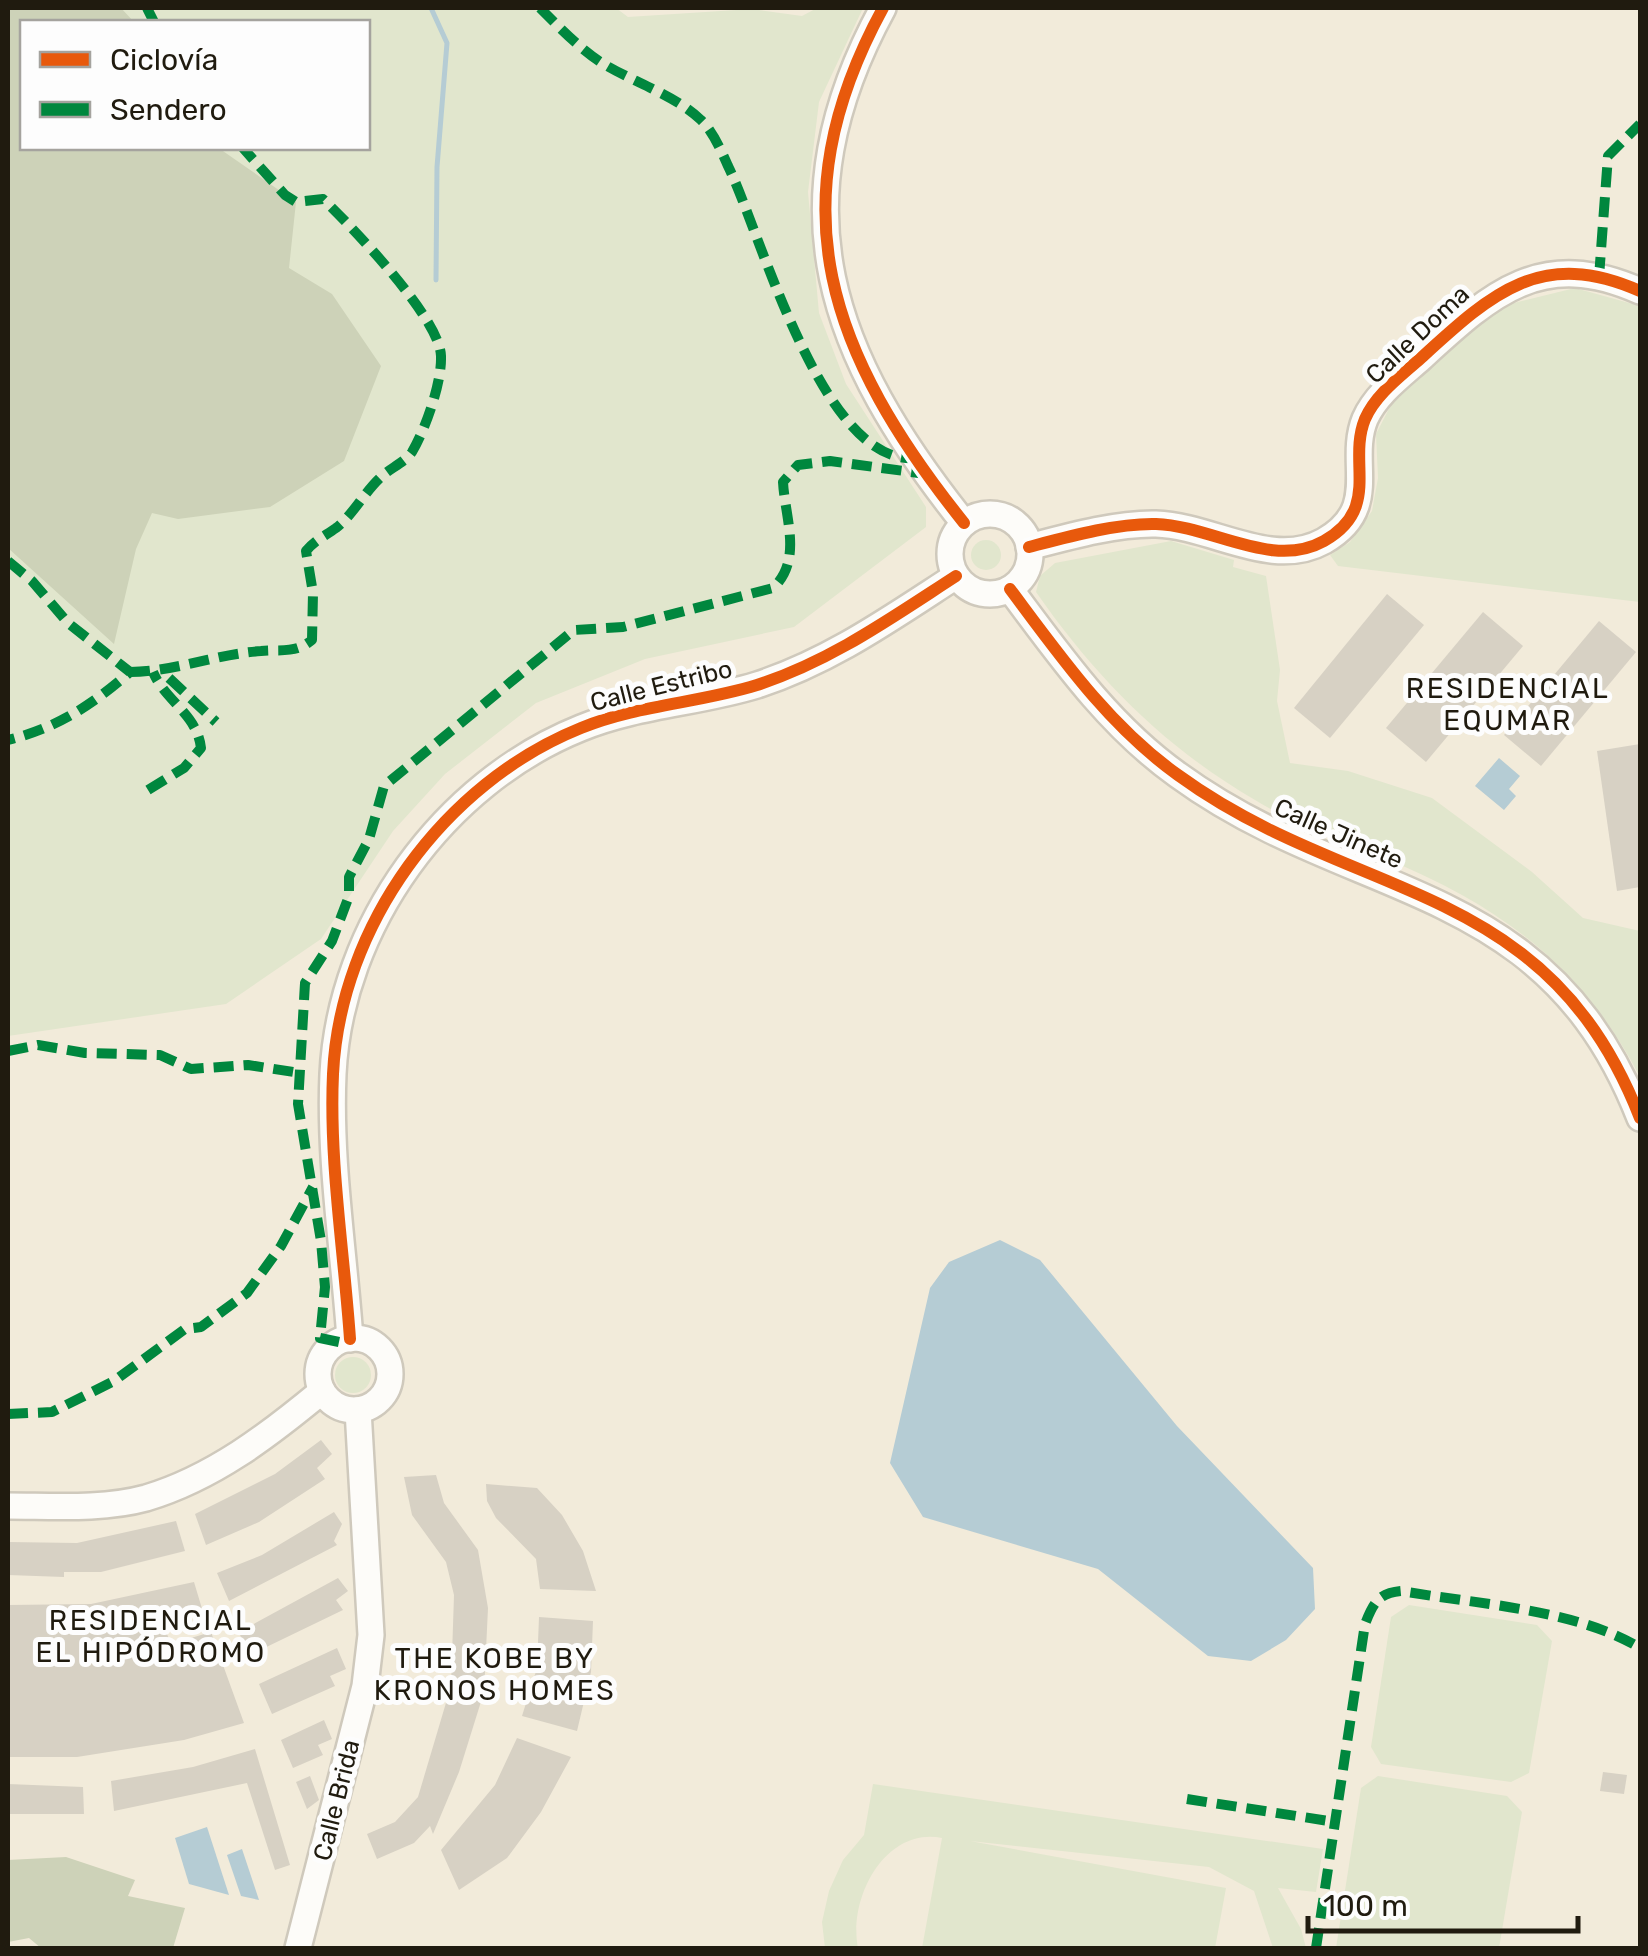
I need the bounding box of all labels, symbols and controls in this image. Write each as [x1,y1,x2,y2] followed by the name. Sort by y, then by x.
[20,20,370,150] legend
[110,42,218,78] text: Ciclovía
[110,92,227,128] text: Sendero
[1360,279,1475,389] street label: Calle Doma
[587,654,735,717] street label: Calle Estribo
[1406,672,1610,737] district label: RESIDENCIAL EQUMAR
[1270,792,1407,875] street label: Calle Jinete
[35,1604,267,1669] district label: RESIDENCIAL EL HIPÓDROMO
[374,1642,616,1707] district label: THE KOBE BY KRONOS HOMES
[307,1737,366,1864] street label: Calle Brida
[1308,1871,1578,1933] scale bar
[1323,1888,1408,1924] text: 100 m

